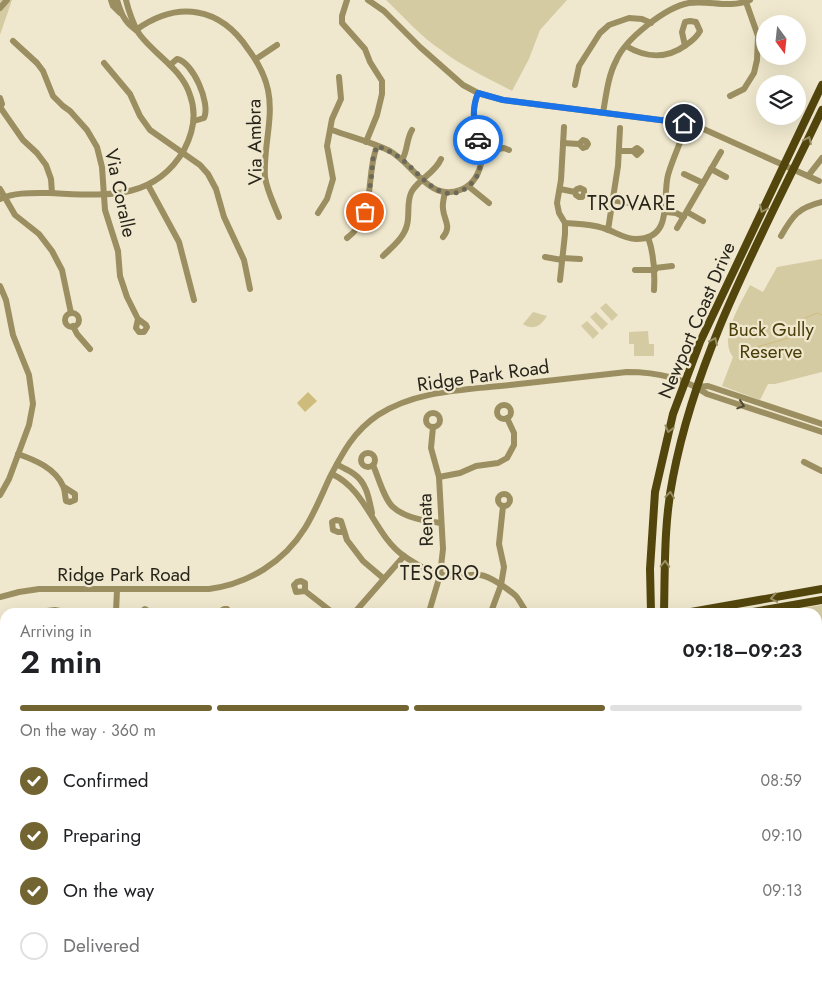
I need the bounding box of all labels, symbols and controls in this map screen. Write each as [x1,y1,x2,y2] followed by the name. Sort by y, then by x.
[756,15,806,65] north arrow
[756,15,806,125] map controls
[756,75,806,125] button: layers
[240,99,269,185] street label: Via Ambra
[663,102,705,144] pin
[670,109,698,137] icon: home
[453,115,503,165] courier
[464,126,492,154] icon: car
[802,136,812,145] one-way arrow
[98,146,143,240] street label: Via Coralle
[587,189,677,218] district label: TROVARE
[344,191,386,233] pin
[351,198,379,226] icon: bag
[759,204,769,213] one-way arrow
[651,237,742,403] street label: Newport Coast Drive
[728,316,814,365] park label: Buck Gully Reserve
[707,337,718,346] one-way arrow
[415,353,551,398] street label: Ridge Park Road
[737,400,745,410] one-way arrow
[665,424,675,432] one-way arrow
[665,490,675,499] one-way arrow
[411,493,440,547] street label: Renata
[400,559,480,588] district label: TESORO
[660,560,670,568] one-way arrow
[57,561,191,588] street label: Ridge Park Road
[770,592,778,602] one-way arrow
[20,620,92,643] text: Arriving in
[683,637,802,664] text: 09:18–09:23
[20,639,102,685] text: 2 min
[20,719,156,742] text: On the way · 360 m
[20,767,48,795] icon: check
[63,767,149,794] text: Confirmed
[761,769,802,792] text: 08:59
[20,822,48,850] icon: check
[63,822,141,849] text: Preparing
[762,824,802,847] text: 09:10
[20,877,48,905] icon: check
[63,877,154,904] text: On the way
[762,879,802,902] text: 09:13
[63,932,140,959] text: Delivered

